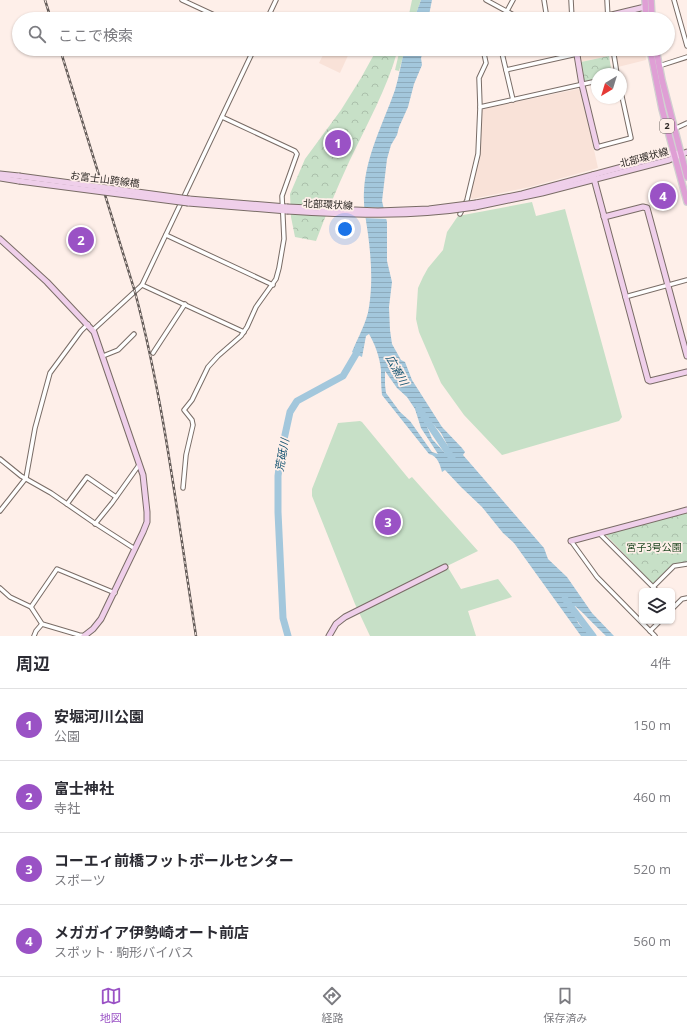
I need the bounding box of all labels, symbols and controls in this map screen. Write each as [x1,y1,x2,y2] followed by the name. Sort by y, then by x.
[12,12,675,56] search box
[26,23,48,45] icon: search
[58,25,133,45] text: ここで検索
[591,68,627,104] north arrow
[660,119,674,133] road number: 2
[325,128,351,158] pin: 1
[618,144,670,170] street label: 北部環状線
[69,168,141,190] street label: お富士山跨線橋
[650,181,676,211] pin: 4
[303,196,353,212] street label: 北部環状線
[335,219,355,239] your location
[68,225,94,255] pin: 2
[383,352,412,389] water label: 広瀬川
[271,436,292,472] water label: 荒砥川
[375,507,401,537] pin: 3
[626,540,682,554] park label: 宮子3号公園
[639,588,675,624] map controls
[639,588,675,624] button: layers
[16,652,50,675] text: 周辺
[651,654,671,672] text: 4件
[54,706,144,726] text: 安堀河川公園
[25,716,33,734] text: 1
[633,716,671,734] text: 150 m
[54,727,80,745] text: 公園
[54,778,114,798] text: 富士神社
[25,788,33,806] text: 2
[633,788,671,806] text: 460 m
[54,799,80,817] text: 寺社
[54,850,294,870] text: コーエィ前橋フットボールセンター
[25,860,33,878] text: 3
[633,860,671,878] text: 520 m
[54,871,106,889] text: スポーツ
[54,922,249,942] text: メガガイア伊勢崎オート前店
[25,932,33,950] text: 4
[633,932,671,950] text: 560 m
[54,943,194,961] text: スポット · 駒形バイパス
[100,985,122,1025] tab: 地図
[321,985,343,1025] tab: 経路
[543,985,587,1025] tab: 保存済み

